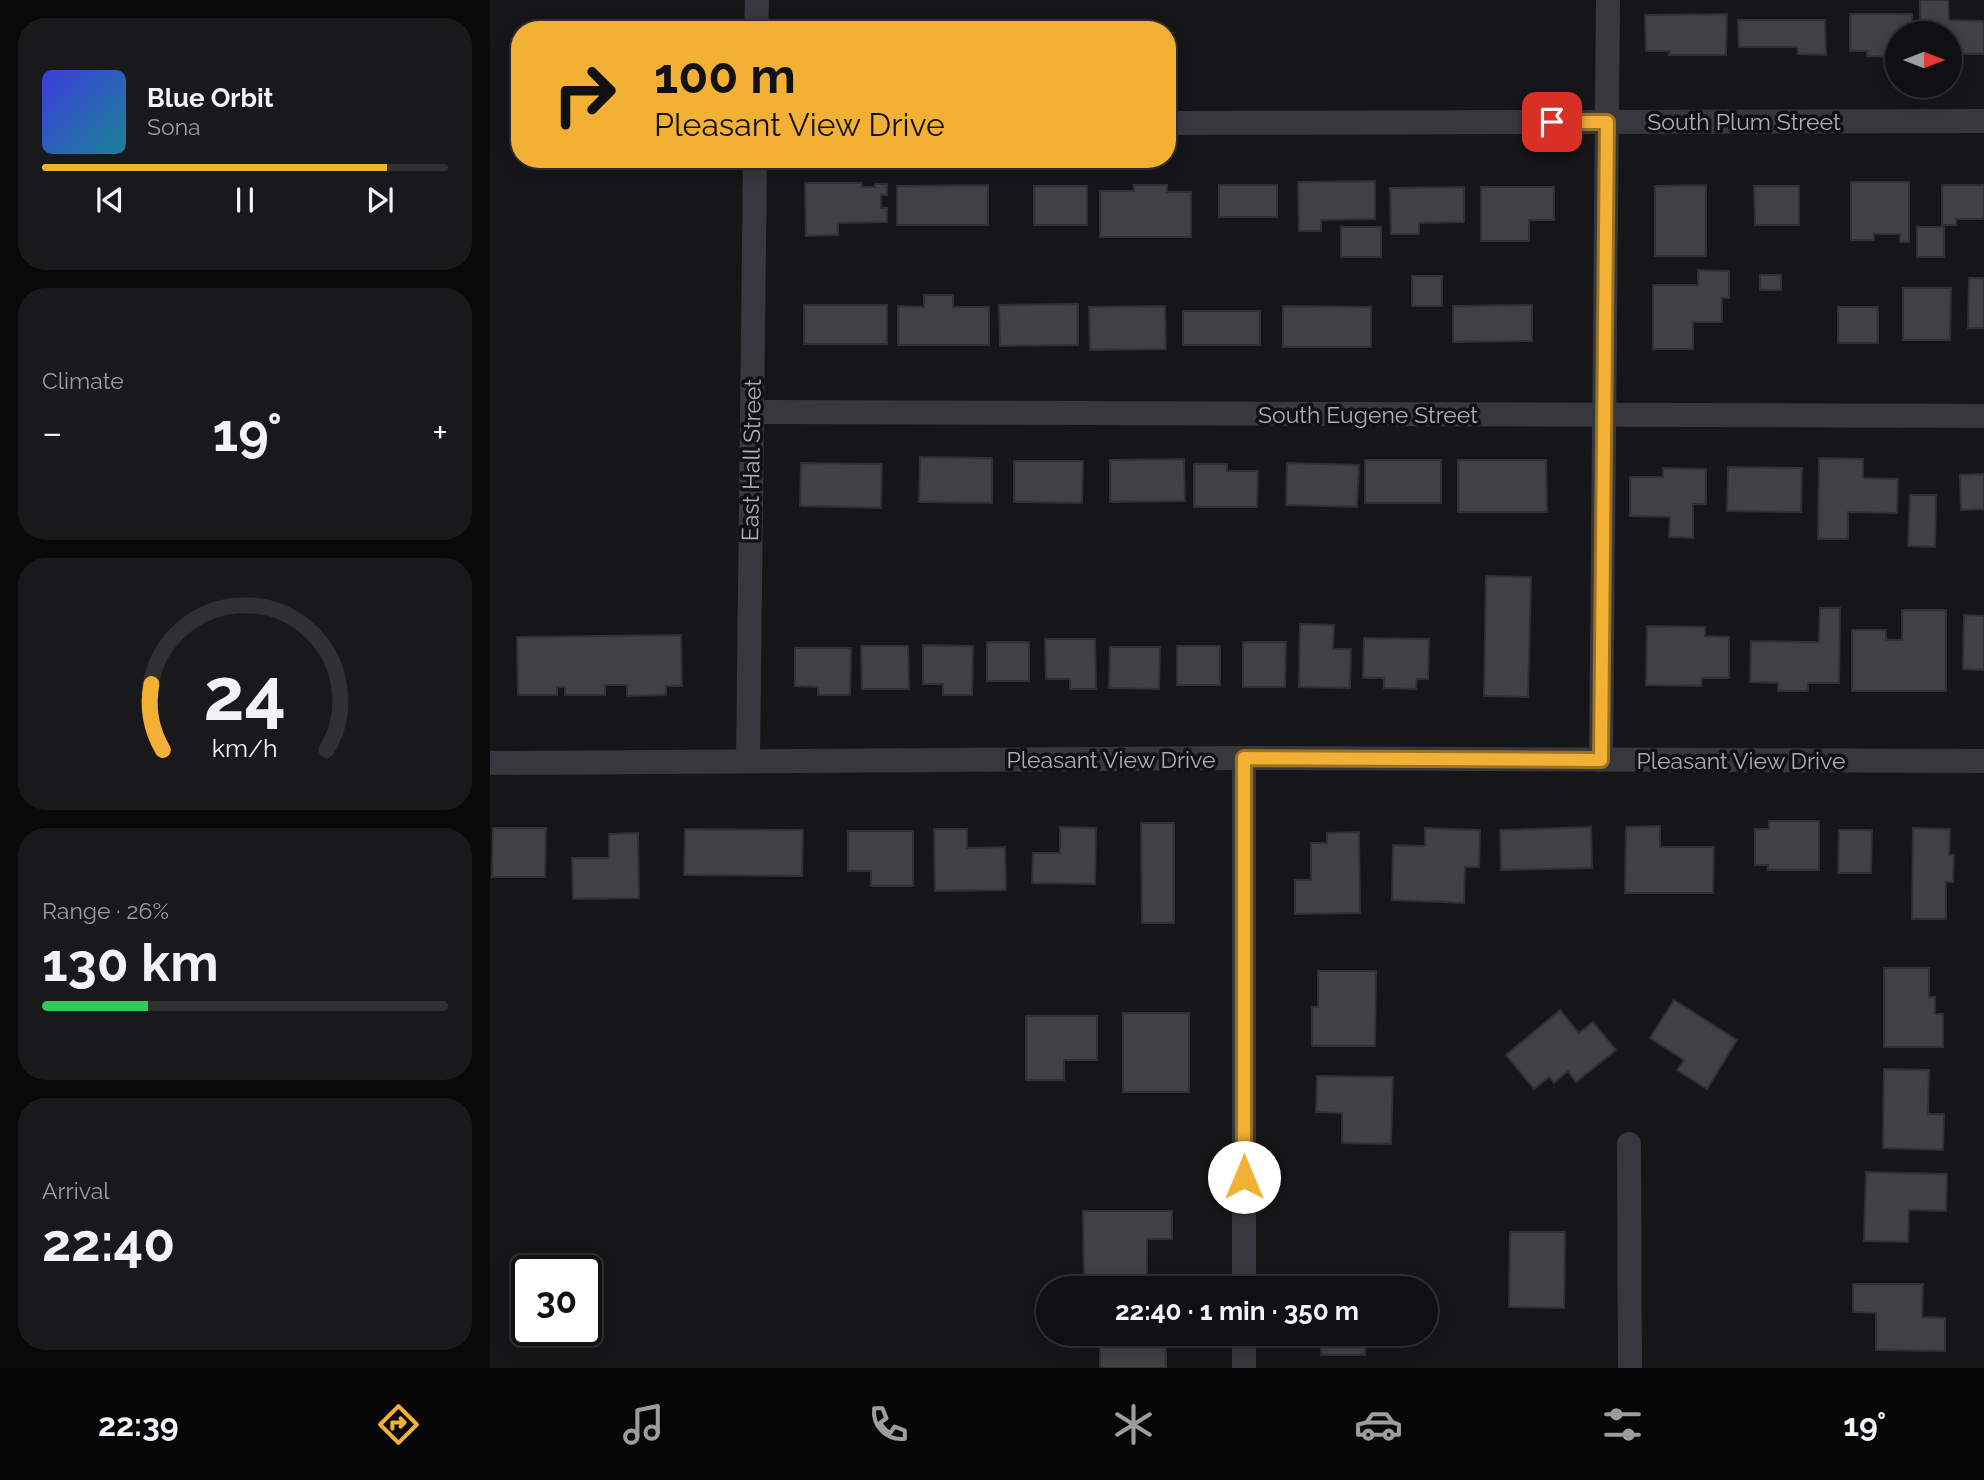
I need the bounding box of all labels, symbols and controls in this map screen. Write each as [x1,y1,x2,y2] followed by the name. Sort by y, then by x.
[1885,21,1962,98] north arrow
[1885,21,1962,98] map controls
[654,47,796,104] text: 100 m
[539,49,630,140] icon: right
[147,83,274,113] text: Blue Orbit
[1522,92,1582,152] pin
[1533,103,1571,141] icon: arrive
[654,106,945,143] text: Pleasant View Drive
[1647,108,1841,135] street label: South Plum Street
[147,113,201,140] text: Sona
[91,181,129,219] icon: previous
[226,181,264,219] icon: pause
[361,181,399,219] icon: next
[42,367,124,394] text: Climate
[736,378,766,541] street label: East Hall Street
[1258,401,1478,428] street label: South Eugene Street
[213,402,282,463] text: 19°
[42,410,62,455] text: −
[432,410,448,455] text: +
[204,652,286,737] text: 24
[212,733,278,763] text: km/h
[1007,746,1215,773] street label: Pleasant View Drive
[1637,747,1845,774] street label: Pleasant View Drive
[42,897,169,924] text: Range · 26%
[42,932,219,993] text: 130 km
[1207,1140,1281,1214] position arrow
[42,1177,109,1204] text: Arrival
[42,1212,175,1273] text: 22:40
[511,1255,602,1346] speed limit sign: 30
[1115,1296,1359,1326] text: 22:40 · 1 min · 350 m
[374,1400,423,1449] icon: directions
[619,1400,668,1449] icon: music
[864,1400,913,1449] icon: phone
[1109,1400,1158,1449] icon: climate
[1354,1400,1403,1449] icon: car
[1598,1400,1647,1449] icon: filters
[98,1406,179,1443] text: 22:39
[1843,1406,1886,1443] text: 19°

